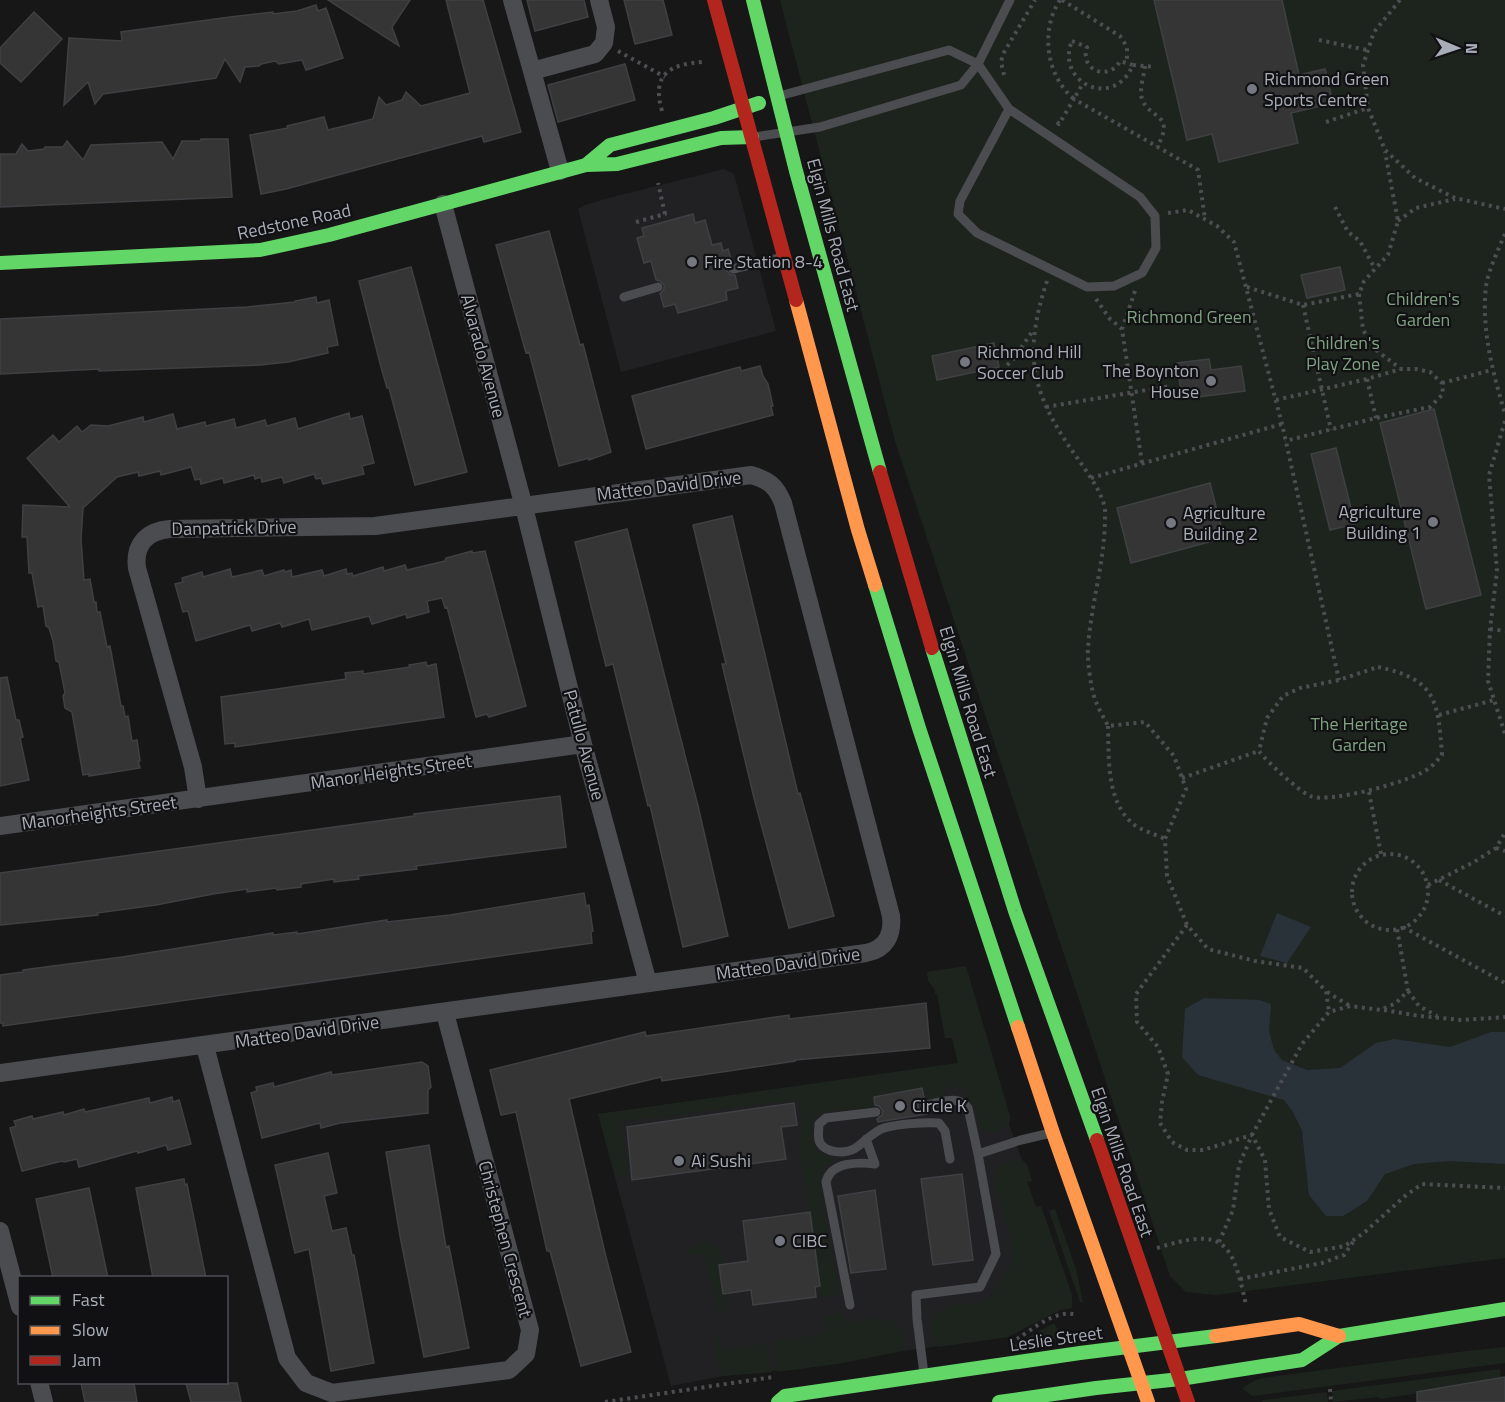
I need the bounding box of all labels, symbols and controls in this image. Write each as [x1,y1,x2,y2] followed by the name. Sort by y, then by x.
[1427,18,1487,78] north arrow
[1460,43,1484,54] text: N
[1264,65,1389,113] place label: Richmond Green Sports Centre
[1245,82,1259,96] marker: Richmond Green Sports Centre
[800,155,867,315] street label: Elgin Mills Road East
[235,196,353,247] street label: Redstone Road
[704,248,823,275] place label: Fire Station 8-4
[685,255,699,269] marker: Fire Station 8-4
[1386,285,1460,333] park label: Children's Garden
[454,291,513,421] street label: Alvarado Avenue
[1126,303,1252,330] park label: Richmond Green
[1306,329,1380,377] park label: Children's Play Zone
[977,338,1082,386] place label: Richmond Hill Soccer Club
[958,355,972,369] marker: Richmond Hill Soccer Club
[1103,357,1199,405] place label: The Boynton House
[1204,374,1218,388] marker: The Boynton House
[595,463,743,508] street label: Matteo David Drive
[1338,498,1421,546] place label: Agriculture Building 1
[1183,499,1266,547] place label: Agriculture Building 2
[171,513,297,542] street label: Danpatrick Drive
[1426,515,1440,529] marker: Agriculture Building 1
[1164,516,1178,530] marker: Agriculture Building 2
[933,623,1005,782] street label: Elgin Mills Road East
[557,687,612,803] street label: Patullo Avenue
[1310,710,1408,758] park label: The Heritage Garden
[309,747,474,796] street label: Manor Heights Street
[20,788,179,837] street label: Manorheights Street
[714,940,862,987] street label: Matteo David Drive
[233,1008,381,1055] street label: Matteo David Drive
[1084,1083,1161,1241] street label: Elgin Mills Road East
[912,1092,967,1119] place label: Circle K
[893,1099,907,1113] marker: Circle K
[691,1147,751,1174] place label: Ai Sushi
[672,1154,686,1168] marker: Ai Sushi
[472,1157,540,1321] street label: Christephen Crescent
[792,1227,827,1254] place label: CIBC
[773,1234,787,1248] marker: CIBC
[18,1276,228,1384] legend
[72,1286,105,1313] text: Fast
[72,1316,109,1343] text: Slow
[1008,1319,1105,1358] street label: Leslie Street
[72,1346,101,1373] text: Jam

